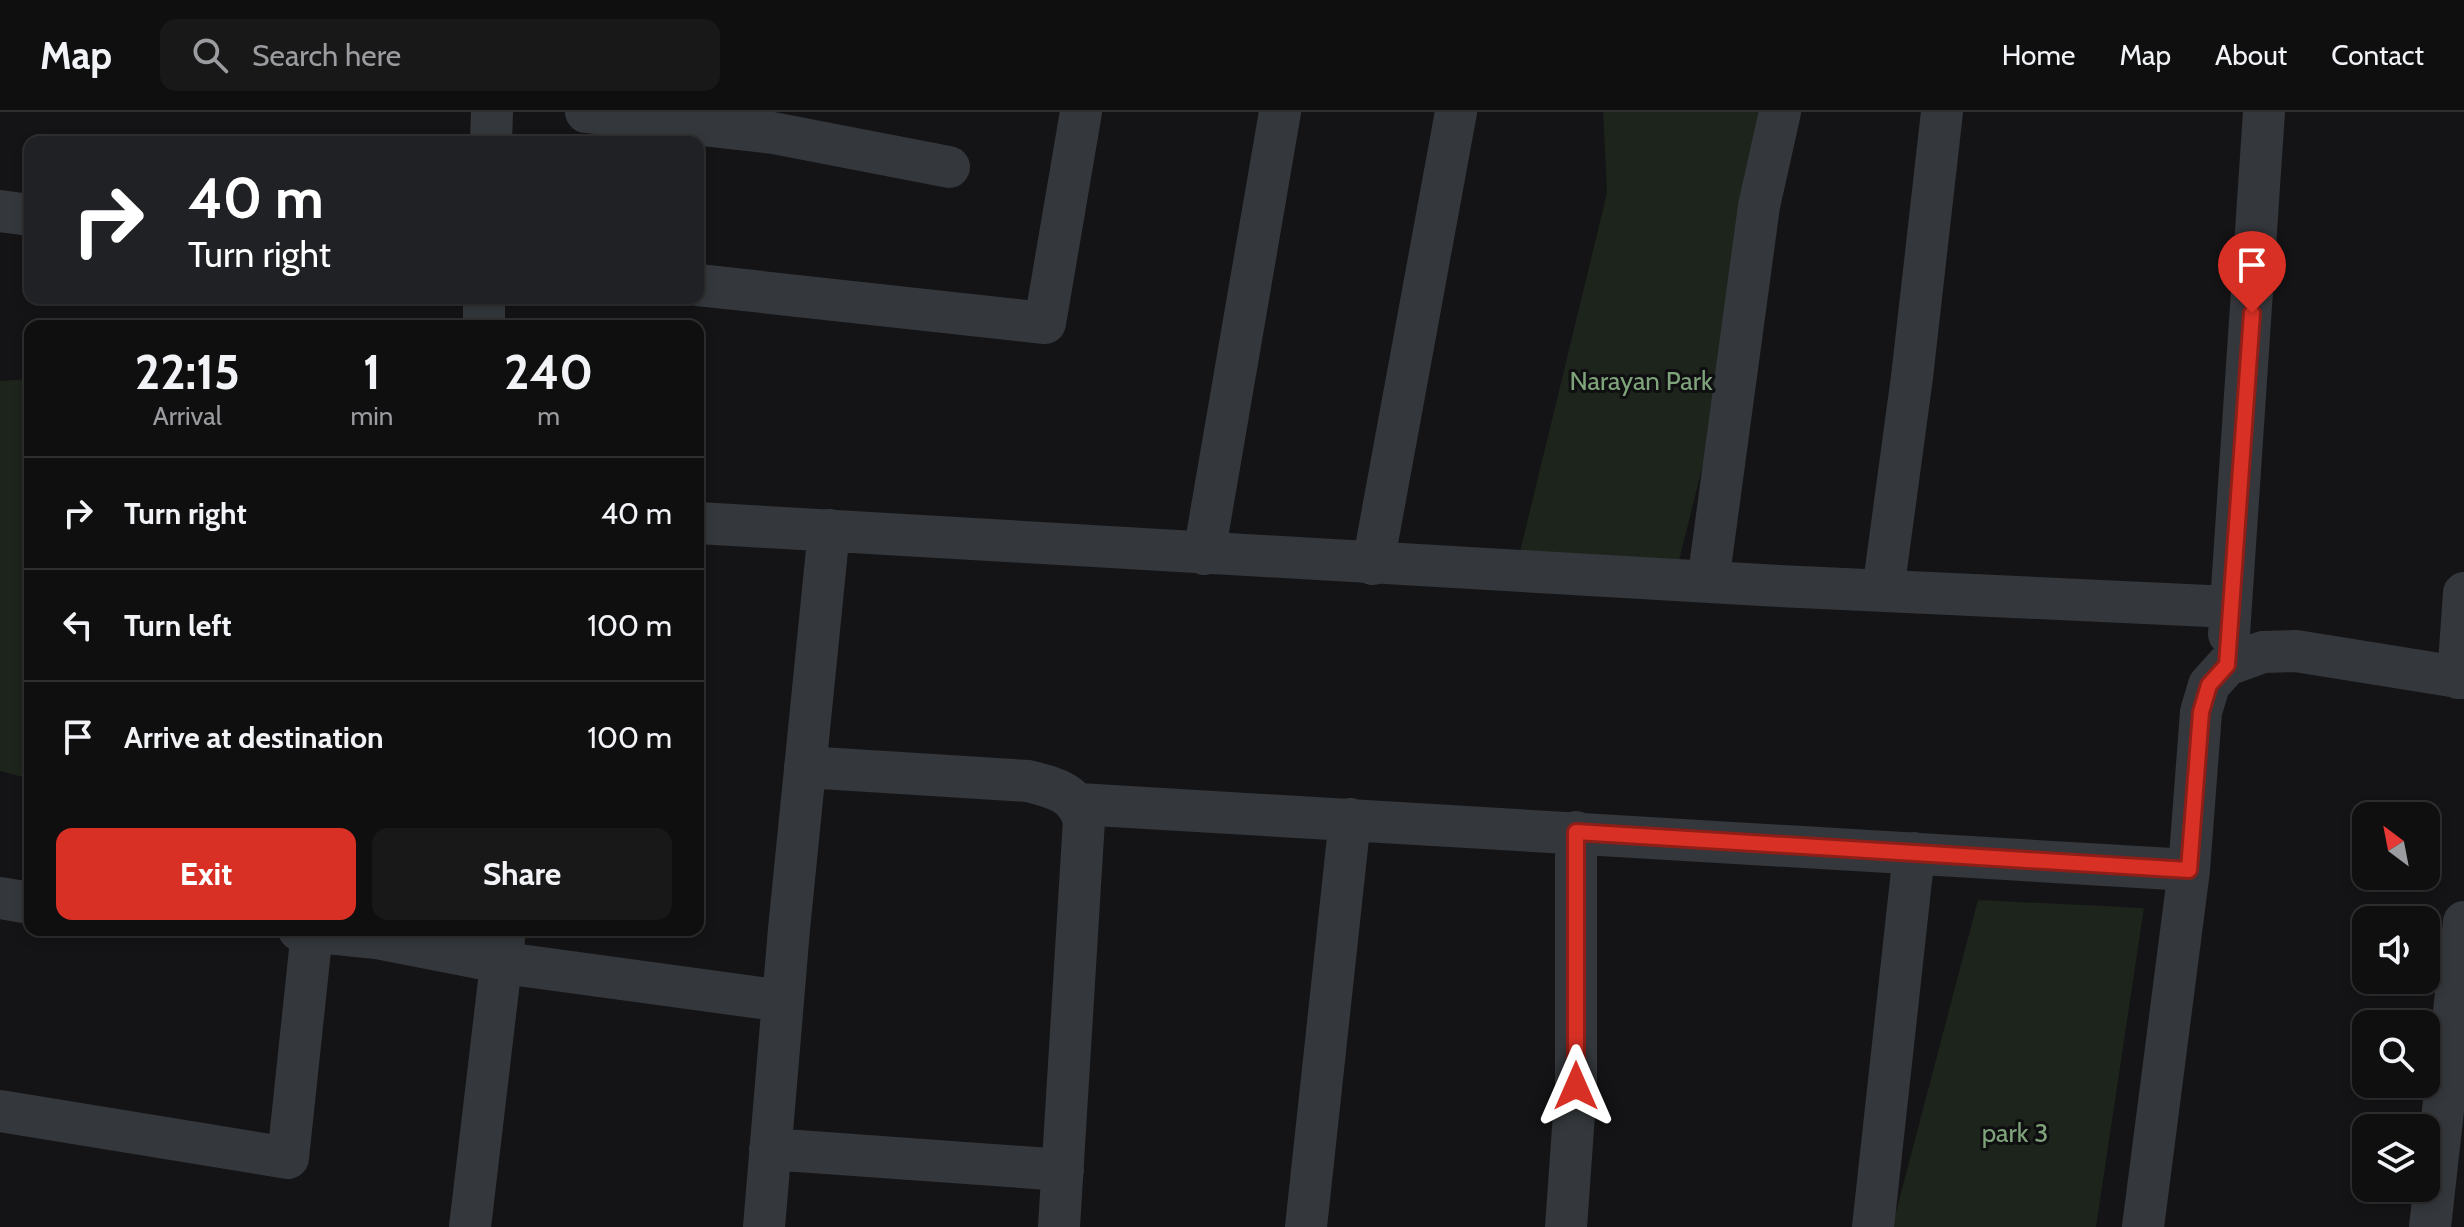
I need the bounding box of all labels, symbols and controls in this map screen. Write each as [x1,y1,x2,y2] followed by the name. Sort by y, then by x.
[160,19,720,91] search box
[40,32,112,79] text: Map
[188,33,232,77] icon: search
[252,37,401,74] text: Search here
[2002,38,2075,72] text: Home
[2119,38,2171,72] text: Map
[2215,38,2287,72] text: About
[2331,38,2424,72] text: Contact
[188,164,324,232] text: 40 m
[56,168,160,272] icon: right
[2218,231,2286,313] pin
[188,232,331,276] text: Turn right
[2230,243,2274,287] icon: arrive
[135,343,240,401] text: 22:15
[363,343,381,401] text: 1
[504,343,593,401] text: 240
[1569,365,1713,397] park label: Narayan Park
[153,400,222,432] text: Arrival
[350,400,393,432] text: min
[537,400,560,432] text: m
[56,491,100,535] icon: right
[124,495,247,532] text: Turn right
[601,495,672,532] text: 40 m
[56,603,100,647] icon: left
[124,607,232,644] text: Turn left
[587,607,672,644] text: 100 m
[56,715,100,759] icon: arrive
[124,719,384,756] text: Arrive at destination
[587,719,672,756] text: 100 m
[2352,802,2440,890] north arrow
[2352,802,2440,1202] map controls
[56,828,356,920] button: Exit
[372,828,672,920] button: Share
[2352,906,2440,994] button: sound
[2352,1010,2440,1098] button: search
[1534,1044,1618,1128] position arrow
[2352,1114,2440,1202] button: layers
[1982,1117,2048,1149] park label: park 3

